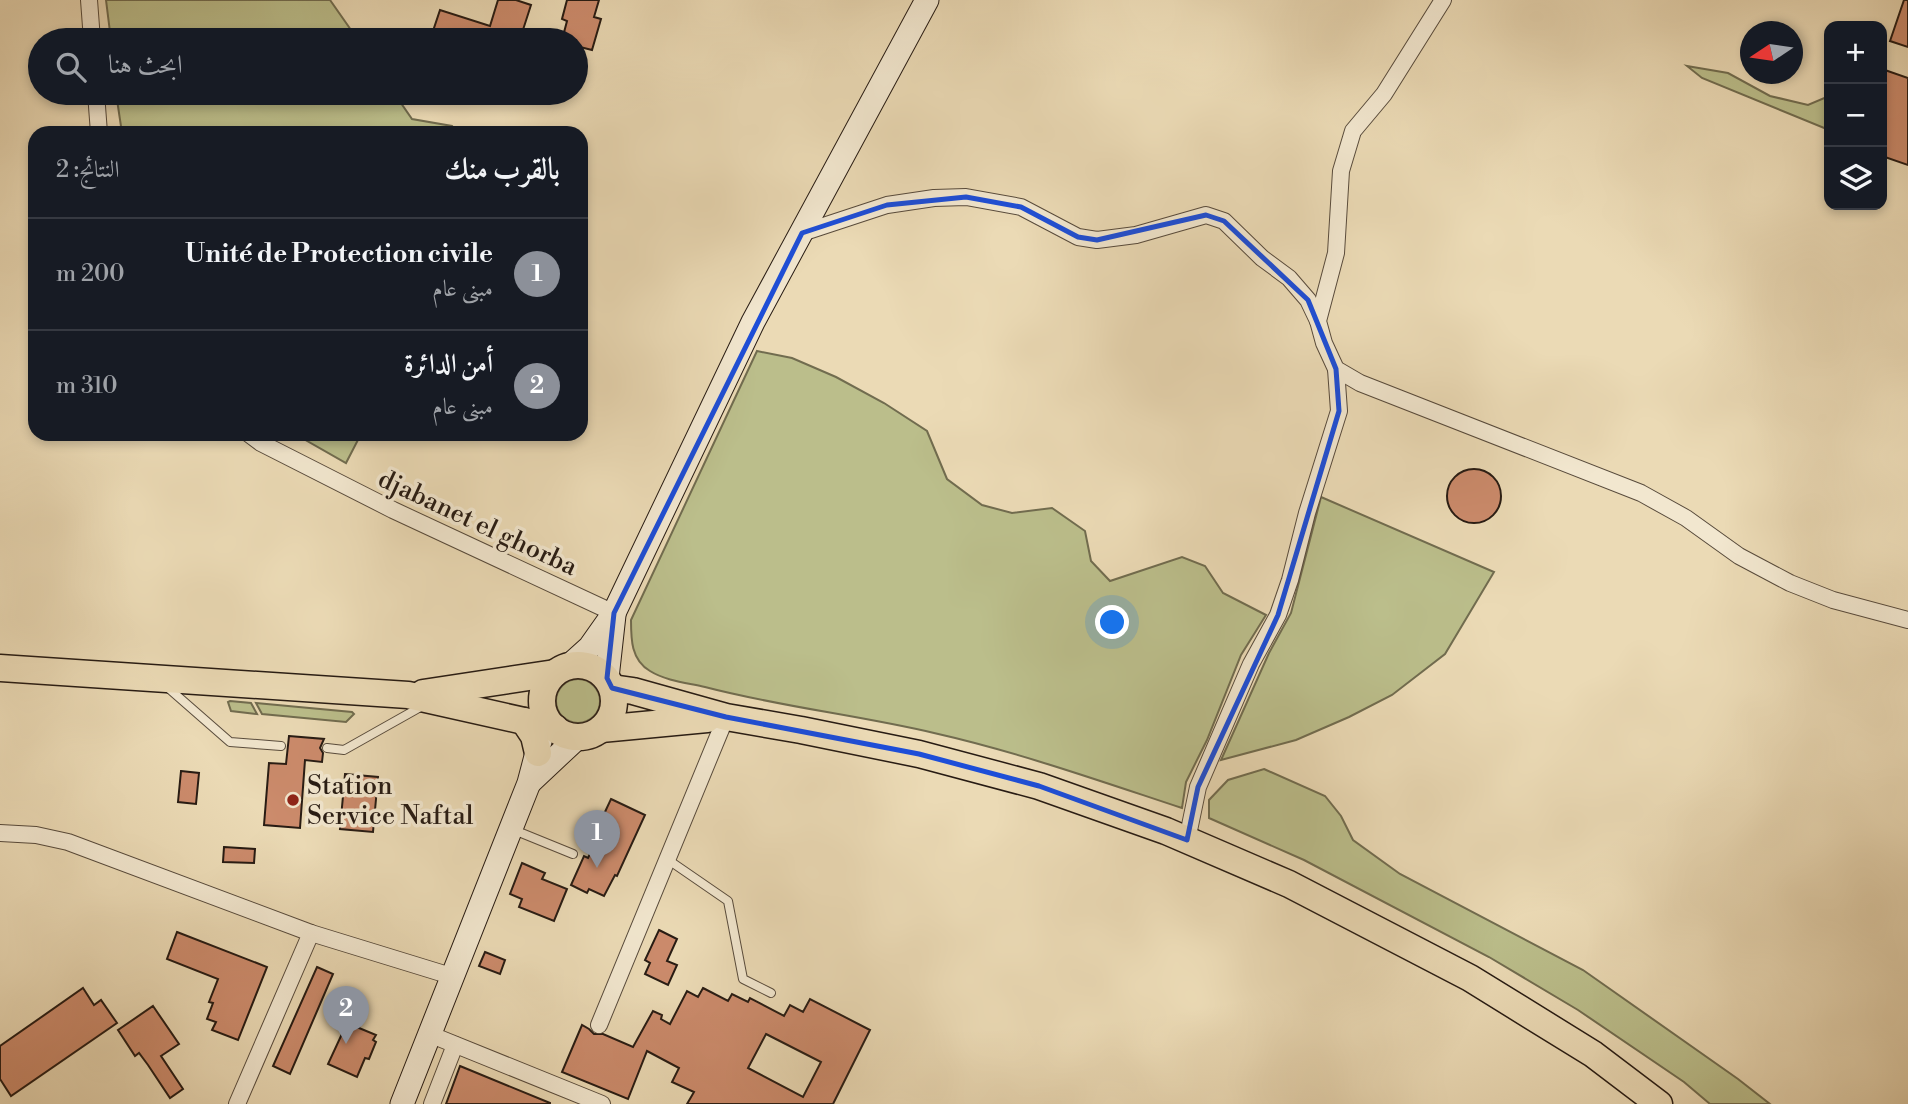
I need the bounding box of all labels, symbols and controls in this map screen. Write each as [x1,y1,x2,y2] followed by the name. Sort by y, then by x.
[1740,21,1803,84] north arrow
[1824,21,1887,210] map controls
[1824,21,1887,84] button: +
[28,28,588,105] search box
[52,48,90,86] icon: search
[108,49,183,81] text: ابحث هنا
[1824,84,1887,147] button: −
[1824,147,1887,210] button: layers
[444,151,560,189] text: بالقرب منك
[56,156,119,184] text: النتائج: 2
[185,238,493,270] text: Unité de Protection civile
[56,260,125,288] text: 200 m
[531,260,543,288] text: 1
[432,275,493,303] text: مبنى عام
[404,348,493,380] text: أمن الدائرة
[56,372,117,400] text: 310 m
[530,372,544,400] text: 2
[432,393,493,421] text: مبنى عام
[373,463,583,583] street label: djabanet el ghorba
[1095,605,1129,639] your location
[307,770,474,832] place label: Station Service Naftal
[285,792,301,808] marker: Station Service Naftal
[574,810,620,868] pin: 1
[323,986,369,1044] pin: 2

